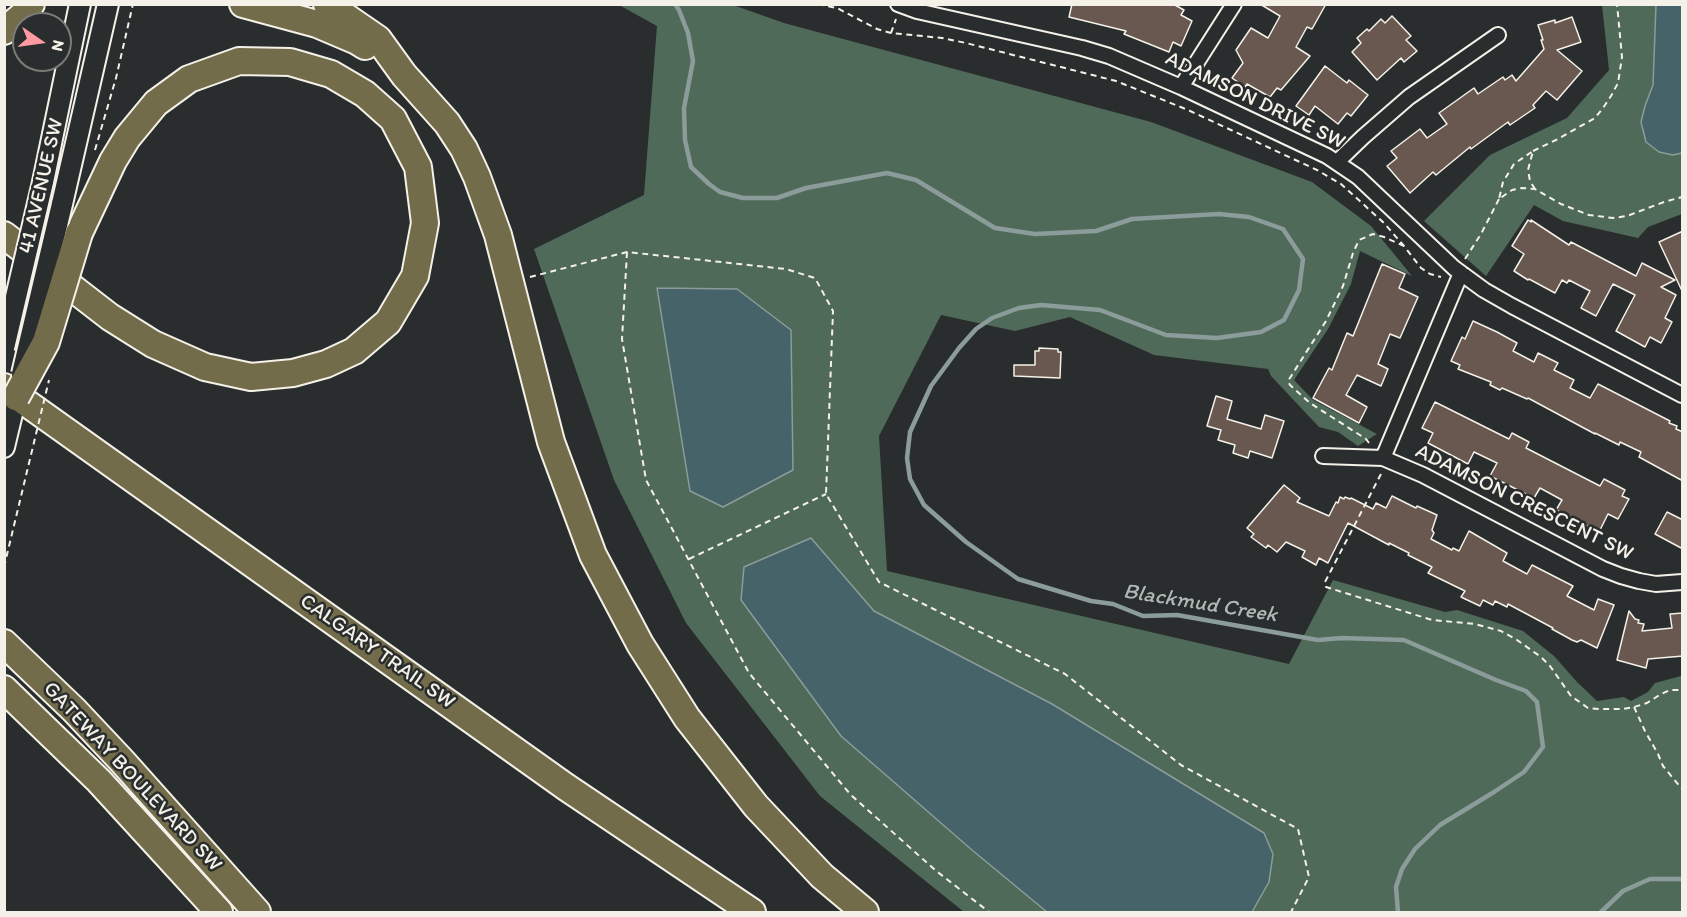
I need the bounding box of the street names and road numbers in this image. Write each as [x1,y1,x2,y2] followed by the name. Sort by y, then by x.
[1161,47,1349,155] street label: ADAMSON DRIVE SW
[14,116,70,256] street label: 41 AVENUE SW
[1411,439,1637,567] street label: ADAMSON CRESCENT SW
[295,589,459,715] street label: CALGARY TRAIL SW
[37,677,227,877] street label: GATEWAY BOULEVARD SW

